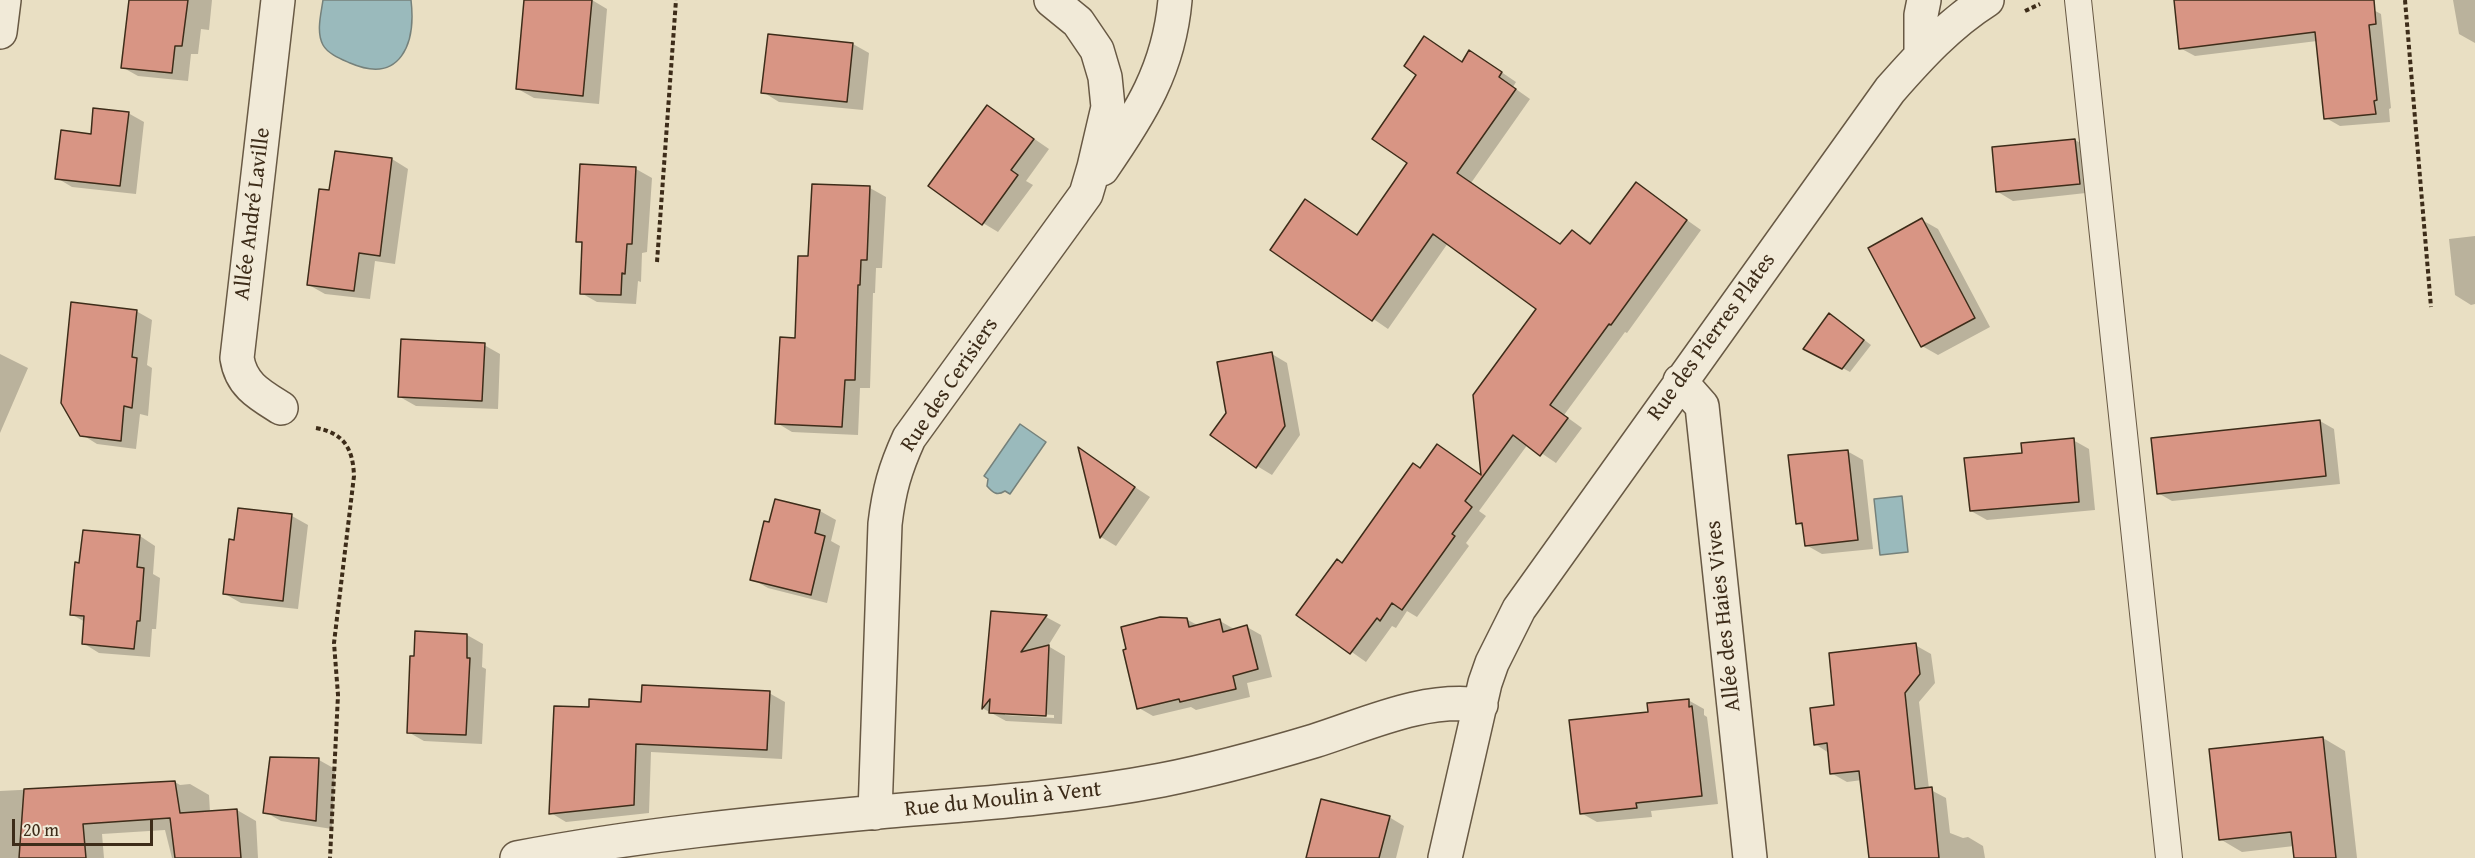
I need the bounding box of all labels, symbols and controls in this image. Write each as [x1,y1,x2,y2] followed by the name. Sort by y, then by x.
[229,126,277,302] street label: Allée André Laville
[1642,248,1782,426] street label: Rue des Pierres Plates
[895,313,1005,457] street label: Rue des Cerisiers
[1701,519,1747,713] street label: Allée des Haies Vives
[903,777,1103,823] street label: Rue du Moulin à Vent
[15,807,156,845] scale bar
[23,816,59,843] text: 20 m

